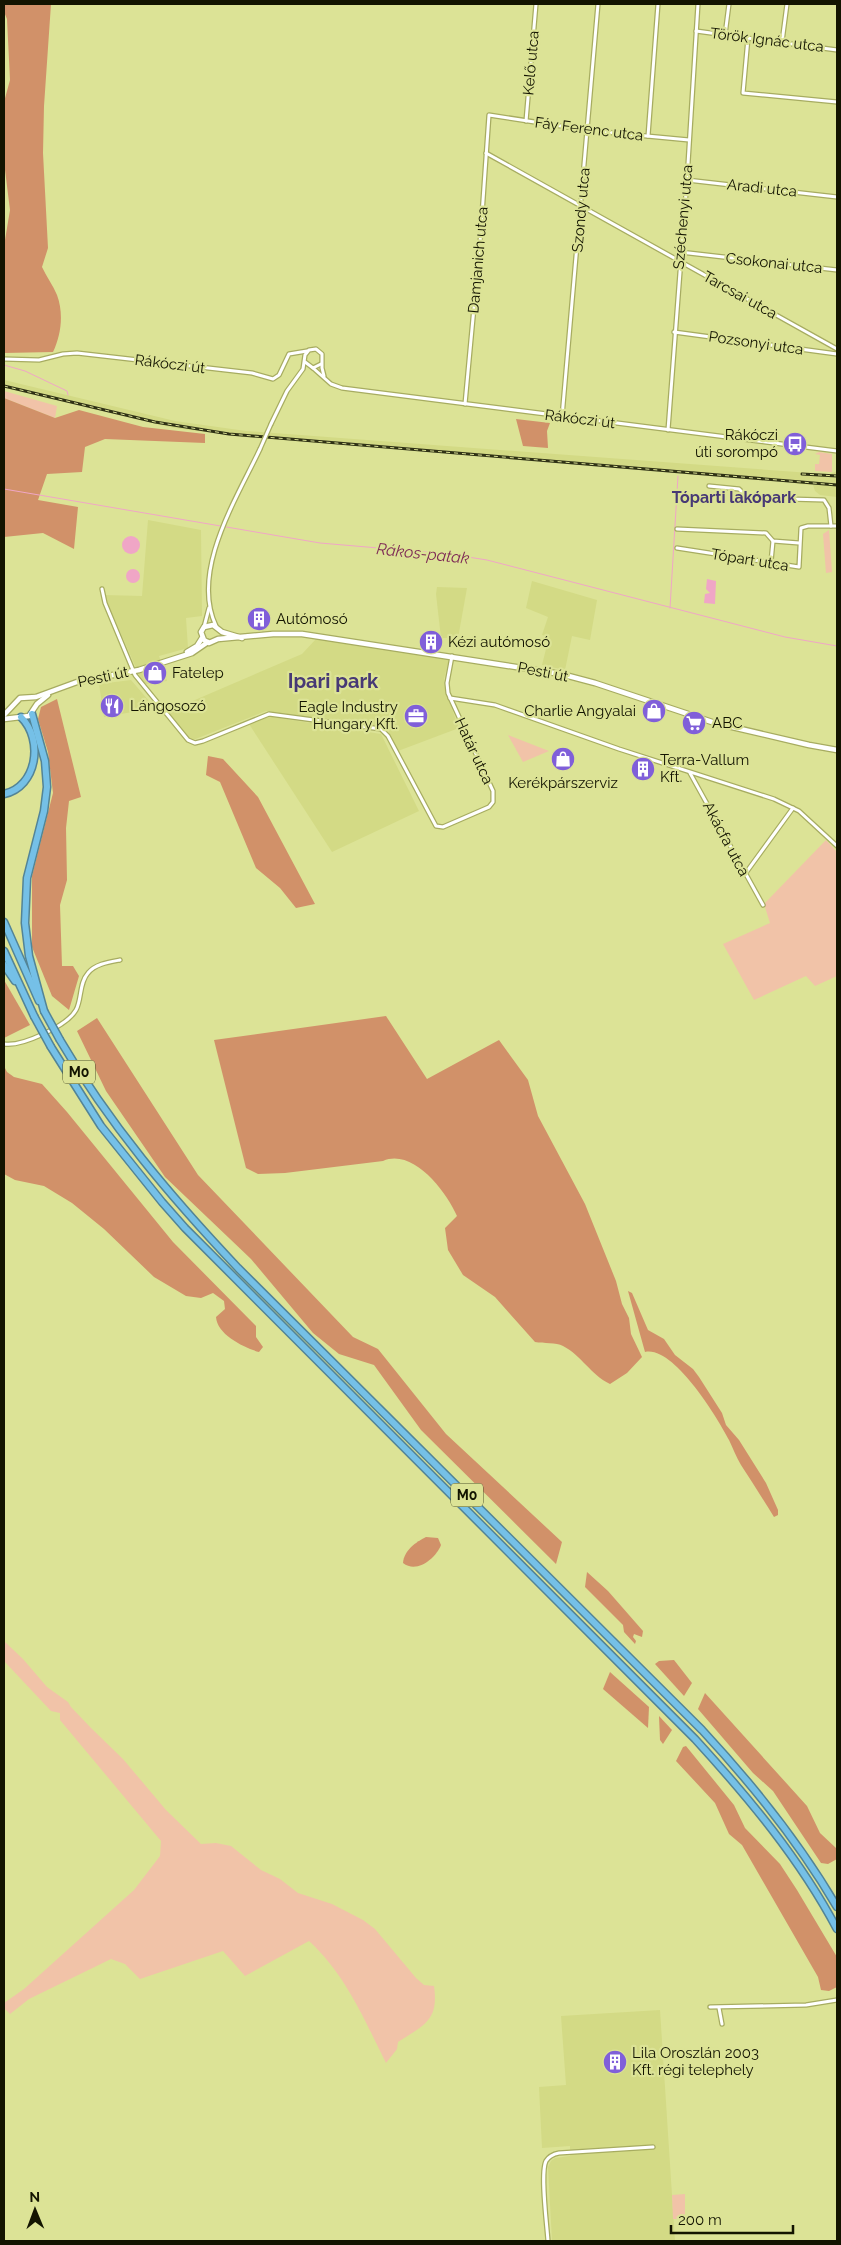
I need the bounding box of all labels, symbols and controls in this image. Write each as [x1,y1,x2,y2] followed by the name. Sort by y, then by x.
[709,24,825,56] street label: Török Ignác utca
[519,30,543,96] street label: Kelő utca
[534,113,644,145] street label: Fáy Ferenc utca
[669,164,697,270] street label: Széchenyi utca
[568,167,594,253] street label: Szondy utca
[726,175,798,201] street label: Aradi utca
[464,206,492,314] street label: Damjanich utca
[725,249,823,277] street label: Csokonai utca
[700,267,780,323] street label: Tarcsai utca
[707,327,805,359] street label: Pozsonyi utca
[134,351,206,377] street label: Rákóczi út
[544,406,616,432] street label: Rákóczi út
[695,426,778,461] place label: Rákóczi úti sorompó
[782,431,808,457] bus stop icon: Rákóczi úti sorompó
[672,488,796,507] district label: Tóparti lakópark
[376,539,471,568] water label: Rákos-patak
[710,545,790,575] street label: Tópart utca
[246,606,272,632] building icon: Autómosó
[276,610,348,628] place label: Autómosó
[418,629,444,655] building icon: Kézi autómosó
[448,633,550,651] place label: Kézi autómosó
[516,658,570,686] street label: Pesti út
[142,660,168,686] shop icon: Fatelep
[76,663,130,691] street label: Pesti út
[172,664,224,682] place label: Fatelep
[288,669,379,693] district label: Ipari park
[99,693,125,719] restaurant icon: Lángosozó
[130,697,206,715] place label: Lángosozó
[298,698,398,733] place label: Eagle Industry Hungary Kft.
[641,698,667,724] shop icon: Charlie Angyalai
[524,702,636,720] place label: Charlie Angyalai
[403,703,429,729] office icon: Eagle Industry Hungary Kft.
[681,710,707,736] supermarket icon: ABC
[712,714,742,732] place label: ABC
[451,715,497,787] street label: Határ utca
[550,746,576,772] shop icon: Kerékpárszerviz
[660,751,749,786] place label: Terra-Vallum Kft.
[630,756,656,782] building icon: Terra-Vallum Kft.
[508,774,618,792] place label: Kerékpárszerviz
[699,799,753,879] street label: Akácfa utca
[63,1060,95,1084] road number: M0
[451,1484,483,1506] road number: M0
[632,2044,759,2079] place label: Lila Oroszlán 2003 Kft. régi telephely
[602,2049,628,2075] building icon: Lila Oroszlán 2003 Kft. régi telephely
[10,2185,60,2235] north arrow
[29,2189,40,2205] text: N
[671,2202,794,2234] scale bar
[678,2211,722,2229] text: 200 m

